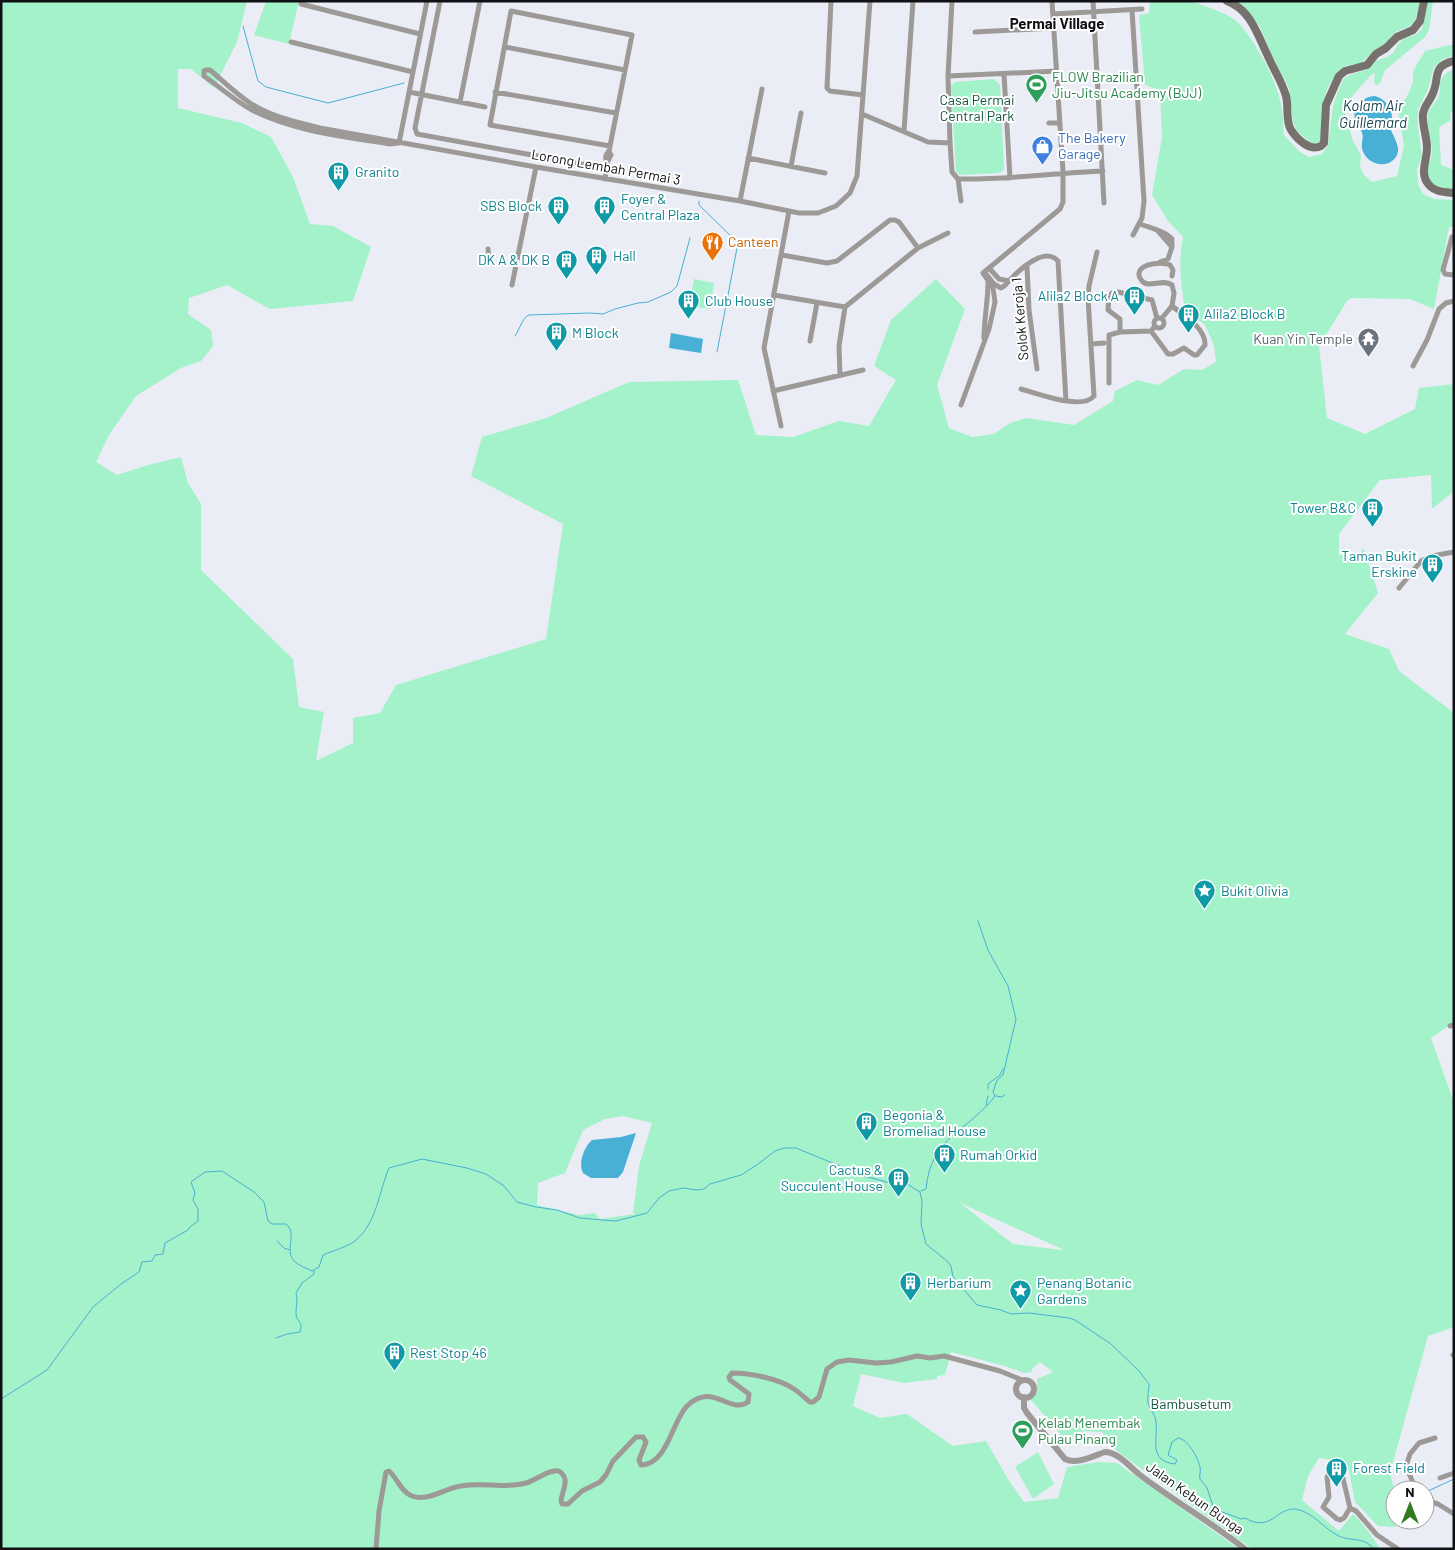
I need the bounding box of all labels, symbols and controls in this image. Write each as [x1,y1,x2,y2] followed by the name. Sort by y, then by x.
[1010,14,1104,32] district label: Permai Village
[1052,68,1202,101] place label: FLOW Brazilian Jiu-Jitsu Academy (BJJ)
[1024,73,1048,104] sports icon: FLOW Brazilian Jiu-Jitsu Academy (BJJ)
[939,91,1015,124] park label: Casa Permai Central Park
[1339,96,1407,131] water label: Kolam Air Guillemard
[1058,129,1126,162] place label: The Bakery Garage
[1030,134,1054,165] shop icon: The Bakery Garage
[530,145,682,188] street label: Lorong Lembah Permai 3
[327,160,351,191] building icon: Granito
[355,163,399,180] place label: Granito
[621,190,700,223] place label: Foyer & Central Plaza
[546,194,570,225] building icon: SBS Block
[593,195,617,226] building icon: Foyer & Central Plaza
[480,197,542,214] place label: SBS Block
[700,230,724,261] restaurant icon: Canteen
[728,233,778,250] place label: Canteen
[585,244,609,275] building icon: Hall
[613,247,636,264] place label: Hall
[554,248,578,279] building icon: DK A & DK B
[478,251,550,268] place label: DK A & DK B
[1007,277,1032,361] street label: Solok Keroja 1
[1123,284,1147,315] building icon: Alila2 Block A
[1038,287,1120,304] place label: Alila2 Block A
[677,289,701,320] building icon: Club House
[705,292,773,309] place label: Club House
[1176,302,1200,333] building icon: Alila2 Block B
[1204,305,1285,322] place label: Alila2 Block B
[544,321,568,352] building icon: M Block
[572,324,619,341] place label: M Block
[1357,327,1381,358] temple icon: Kuan Yin Temple
[1253,330,1353,347] place label: Kuan Yin Temple
[1360,496,1384,527] building icon: Tower B&C
[1290,499,1356,516] place label: Tower B&C
[1341,547,1417,580] place label: Taman Bukit Erskine
[1421,552,1445,583] building icon: Taman Bukit Erskine
[1193,879,1217,910] place icon: Bukit Olivia
[1221,882,1288,899] place label: Bukit Olivia
[883,1106,986,1139] place label: Begonia & Bromeliad House
[855,1111,879,1142] building icon: Begonia & Bromeliad House
[932,1143,956,1174] building icon: Rumah Orkid
[960,1146,1037,1163] place label: Rumah Orkid
[781,1161,883,1194] place label: Cactus & Succulent House
[887,1166,911,1197] building icon: Cactus & Succulent House
[899,1271,923,1302] building icon: Herbarium
[927,1274,991,1291] place label: Herbarium
[1037,1274,1132,1307] place label: Penang Botanic Gardens
[1009,1279,1033,1310] place icon: Penang Botanic Gardens
[382,1341,406,1372] building icon: Rest Stop 46
[410,1344,487,1361] place label: Rest Stop 46
[1151,1395,1231,1412] park label: Bambusetum
[1038,1414,1140,1447] place label: Kelab Menembak Pulau Pinang
[1010,1419,1034,1450] sports icon: Kelab Menembak Pulau Pinang
[1325,1456,1349,1487] building icon: Forest Field
[1143,1457,1247,1538] street label: Jalan Kebun Bunga
[1353,1459,1425,1476] place label: Forest Field
[1385,1480,1435,1530] north arrow
[1405,1483,1415,1500] text: N

